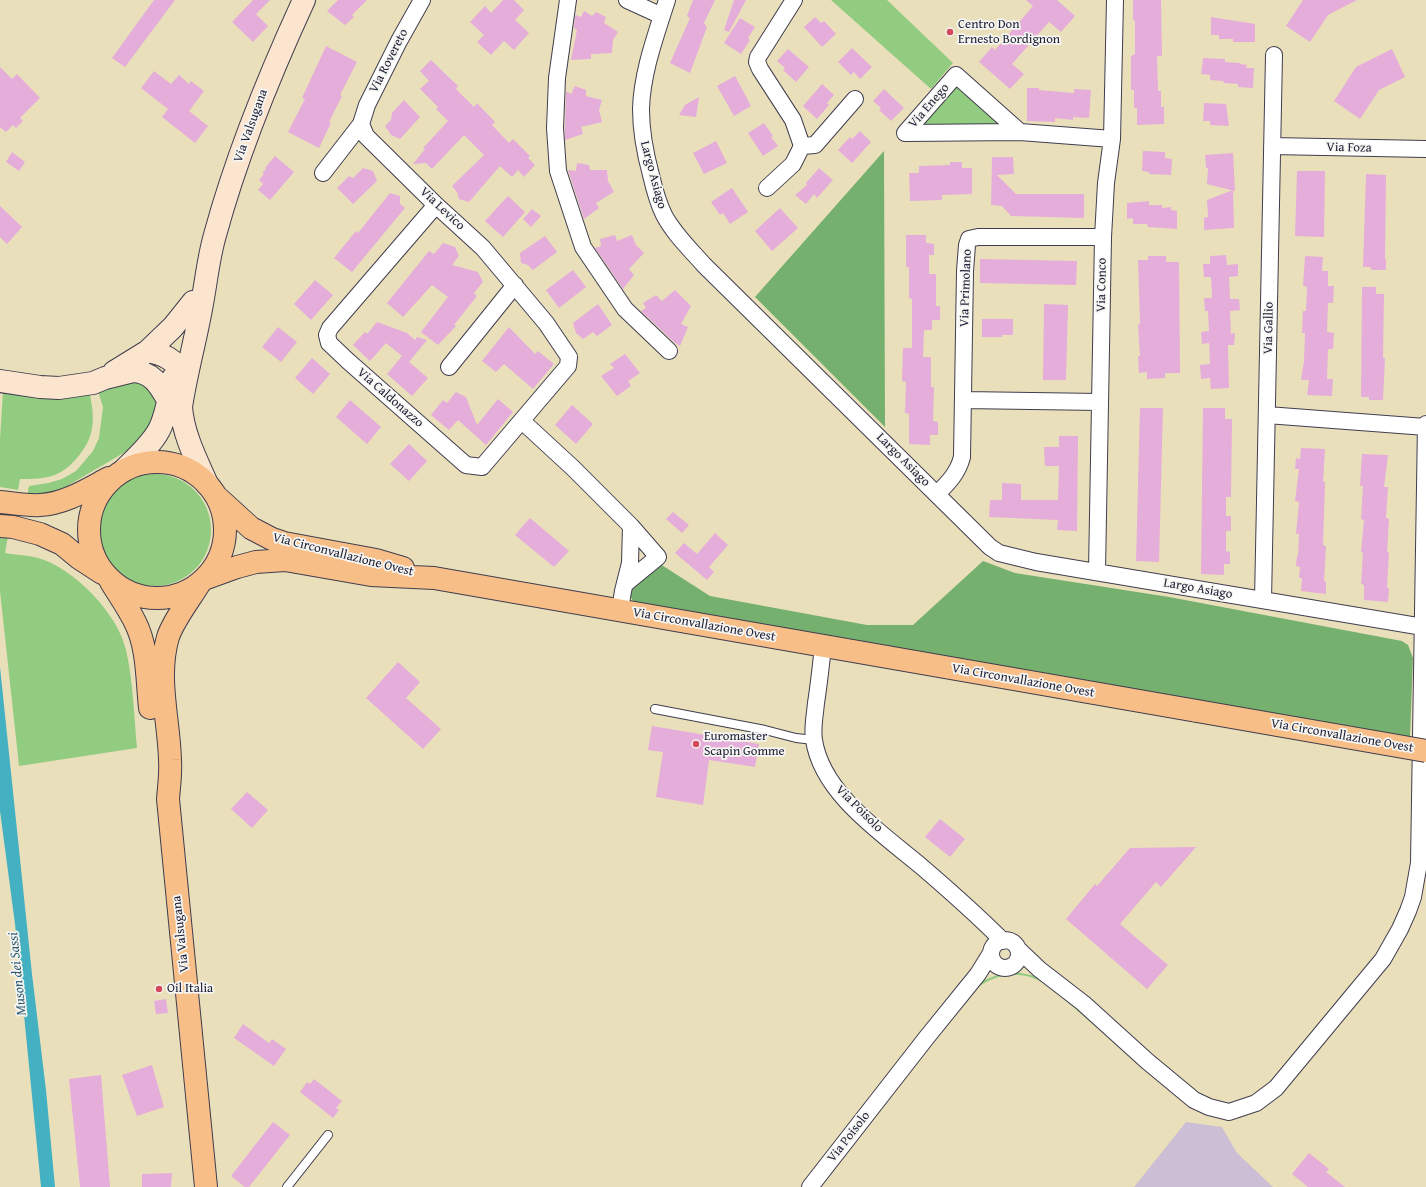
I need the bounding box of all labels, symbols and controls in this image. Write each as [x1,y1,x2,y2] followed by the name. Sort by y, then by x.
[958,17,1060,48] place label: Centro Don Ernesto Bordignon
[366,26,412,96] street label: Via Rovereto
[945,27,955,37] marker: Centro Don Ernesto Bordignon
[905,80,953,132] street label: Via Enego
[231,87,271,165] street label: Via Valsugana
[636,139,670,211] street label: Largo Asiago
[1326,140,1372,156] street label: Via Foza
[416,184,468,234] street label: Via Levico
[957,249,975,327] street label: Via Primolano
[1094,258,1110,312] street label: Via Conco
[1261,302,1277,354] street label: Via Gallio
[354,365,426,431] street label: Via Caldonazzo
[873,430,933,490] street label: Largo Asiago
[271,530,415,580] street label: Via Circonvallazione Ovest
[1162,575,1234,603] street label: Largo Asiago
[631,605,777,645] street label: Via Circonvallazione Ovest
[950,661,1096,701] street label: Via Circonvallazione Ovest
[1269,716,1415,756] street label: Via Circonvallazione Ovest
[704,729,785,760] place label: Euromaster Scapin Gomme
[691,739,701,749] marker: Euromaster Scapin Gomme
[832,782,886,836] street label: Via Poisolo
[169,895,193,973] street label: Via Valsugana
[5,931,31,1017] water label: Muson dei Sassi
[167,981,213,997] place label: Oil Italia
[154,984,164,994] marker: Oil Italia
[824,1108,874,1166] street label: Via Poisolo

